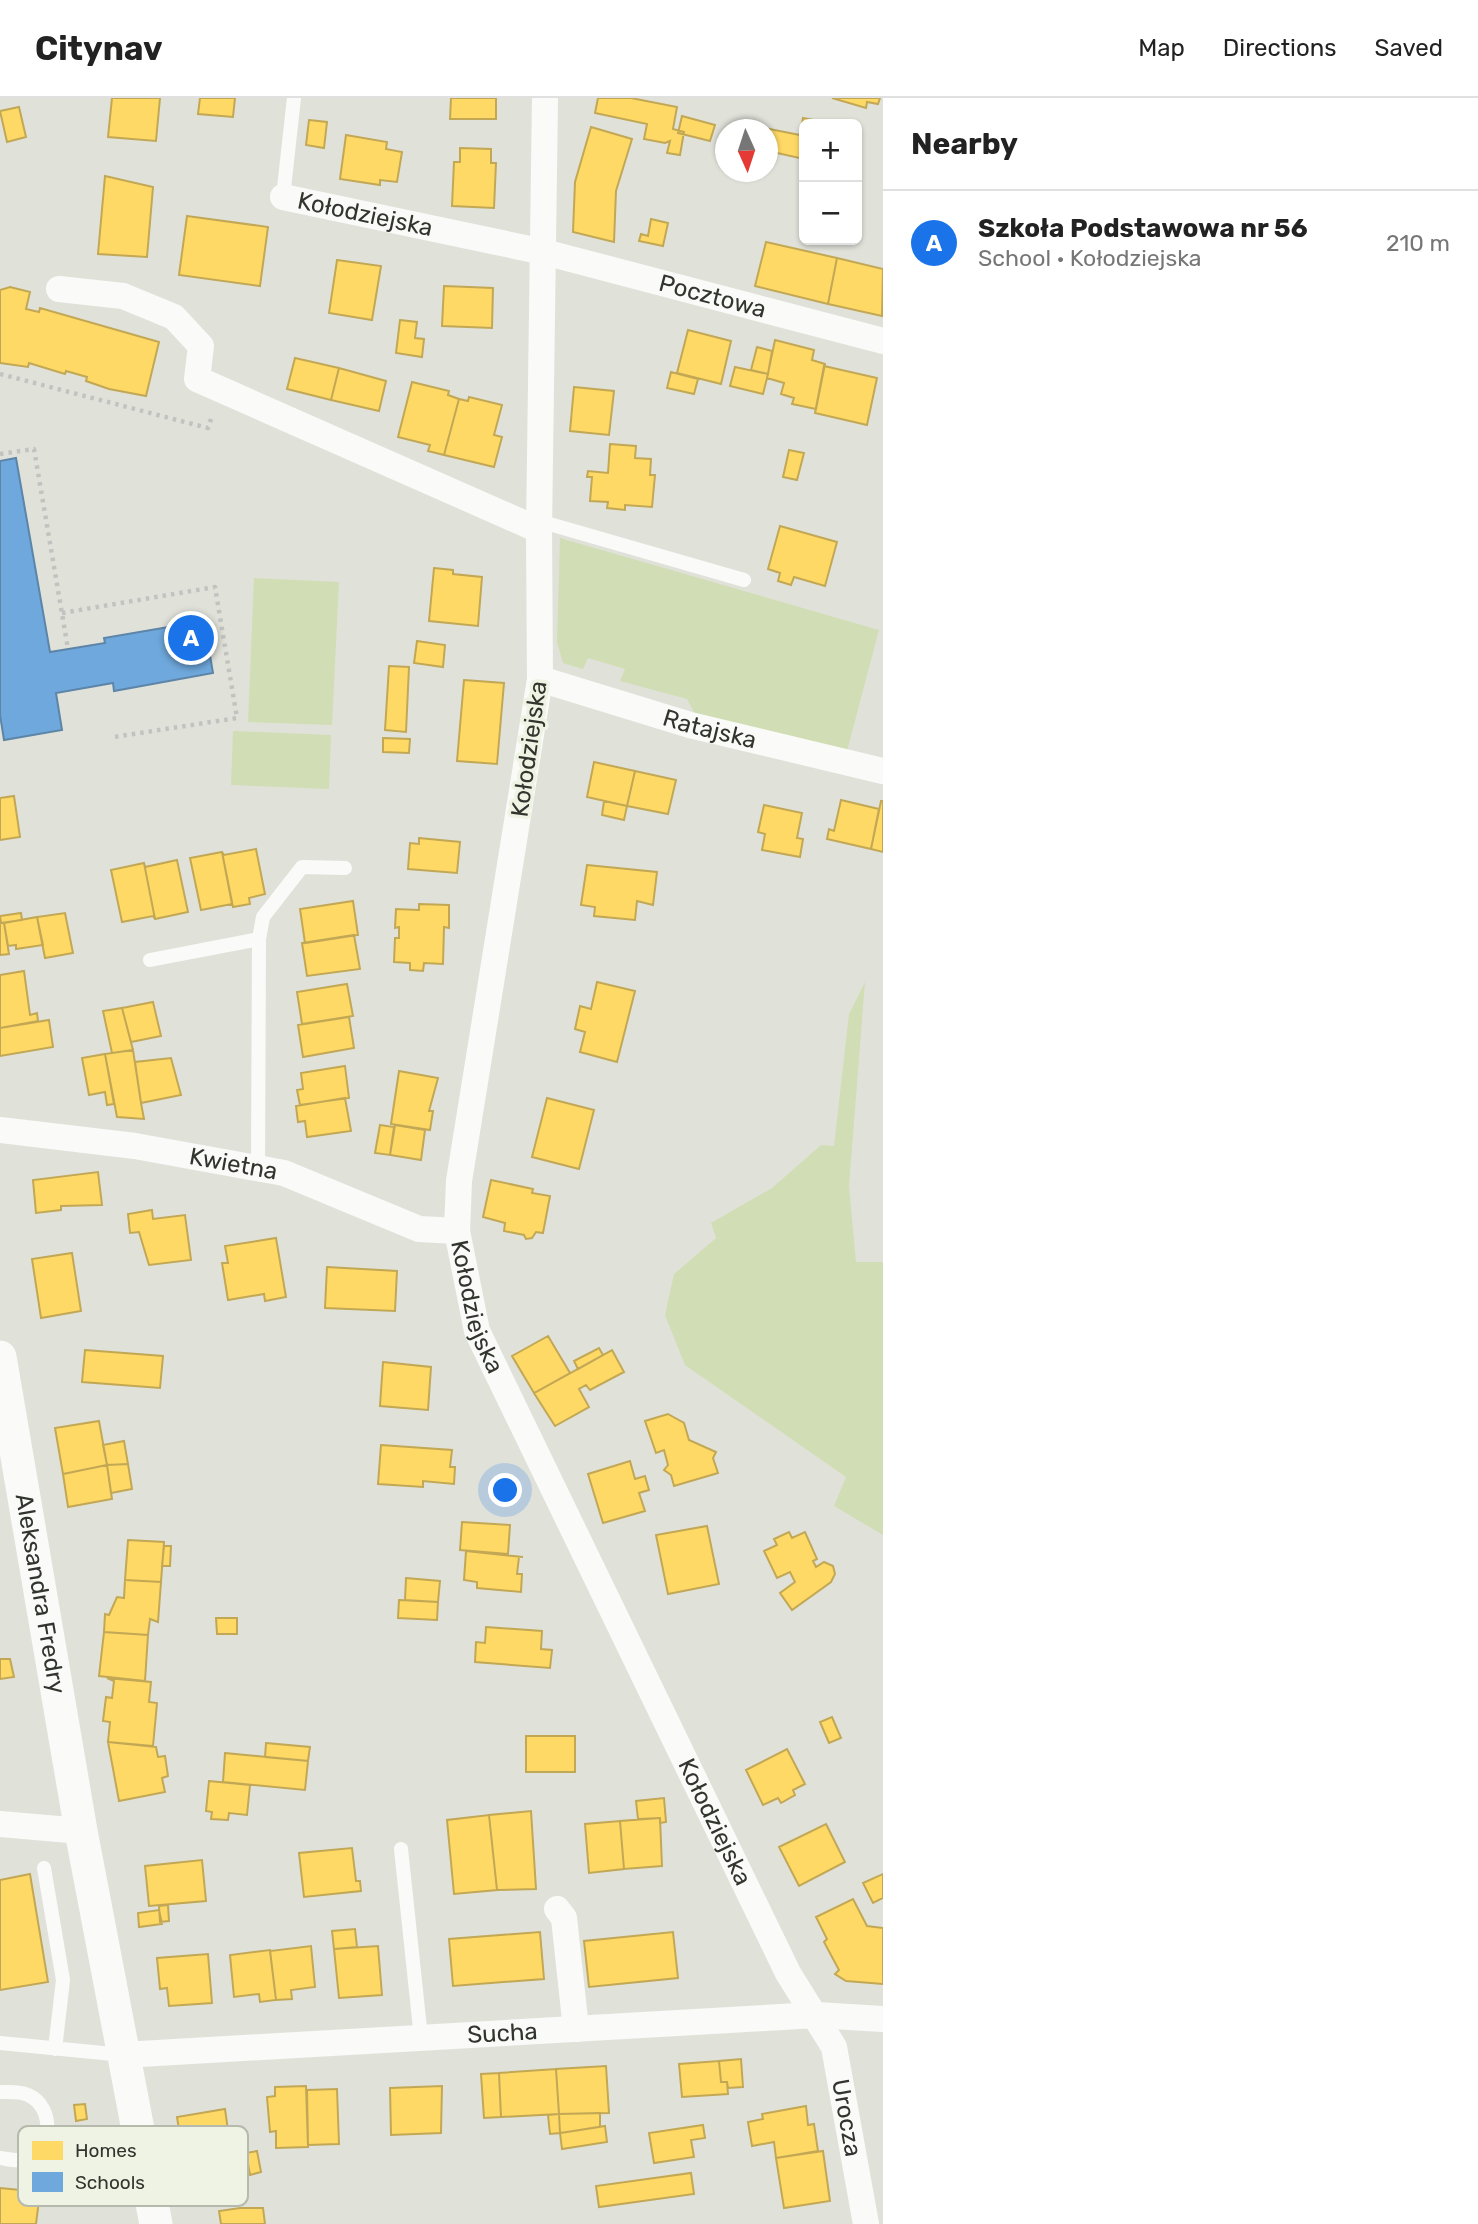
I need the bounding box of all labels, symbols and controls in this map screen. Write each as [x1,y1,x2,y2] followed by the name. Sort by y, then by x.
[35,29,163,68] text: Citynav
[1138,34,1185,62] text: Map
[1223,34,1336,62] text: Directions
[1374,34,1443,62] text: Saved
[715,119,778,182] north arrow
[799,119,862,245] map controls
[799,119,862,182] button: +
[911,126,1018,162] text: Nearby
[799,182,862,245] button: −
[295,186,435,242] street label: Kołodziejska
[978,213,1308,244] text: Szkoła Podstawowa nr 56
[926,229,942,257] text: A
[1386,229,1450,257] text: 210 m
[978,244,1202,272] text: School · Kołodziejska
[656,269,769,324] street label: Pocztowa
[168,612,214,664] pin: A
[506,679,552,819] street label: Kołodziejska
[659,704,759,754] street label: Ratajska
[187,1142,280,1186] street label: Kwietna
[445,1238,509,1378] street label: Kołodziejska
[488,1473,522,1507] your location
[10,1491,71,1696] street label: Aleksandra Fredry
[672,1754,757,1890] street label: Kołodziejska
[466,2017,538,2049] street label: Sucha
[826,2077,868,2159] street label: Urocza
[18,2126,248,2206] legend
[75,2139,137,2162] text: Homes
[75,2171,145,2194] text: Schools

